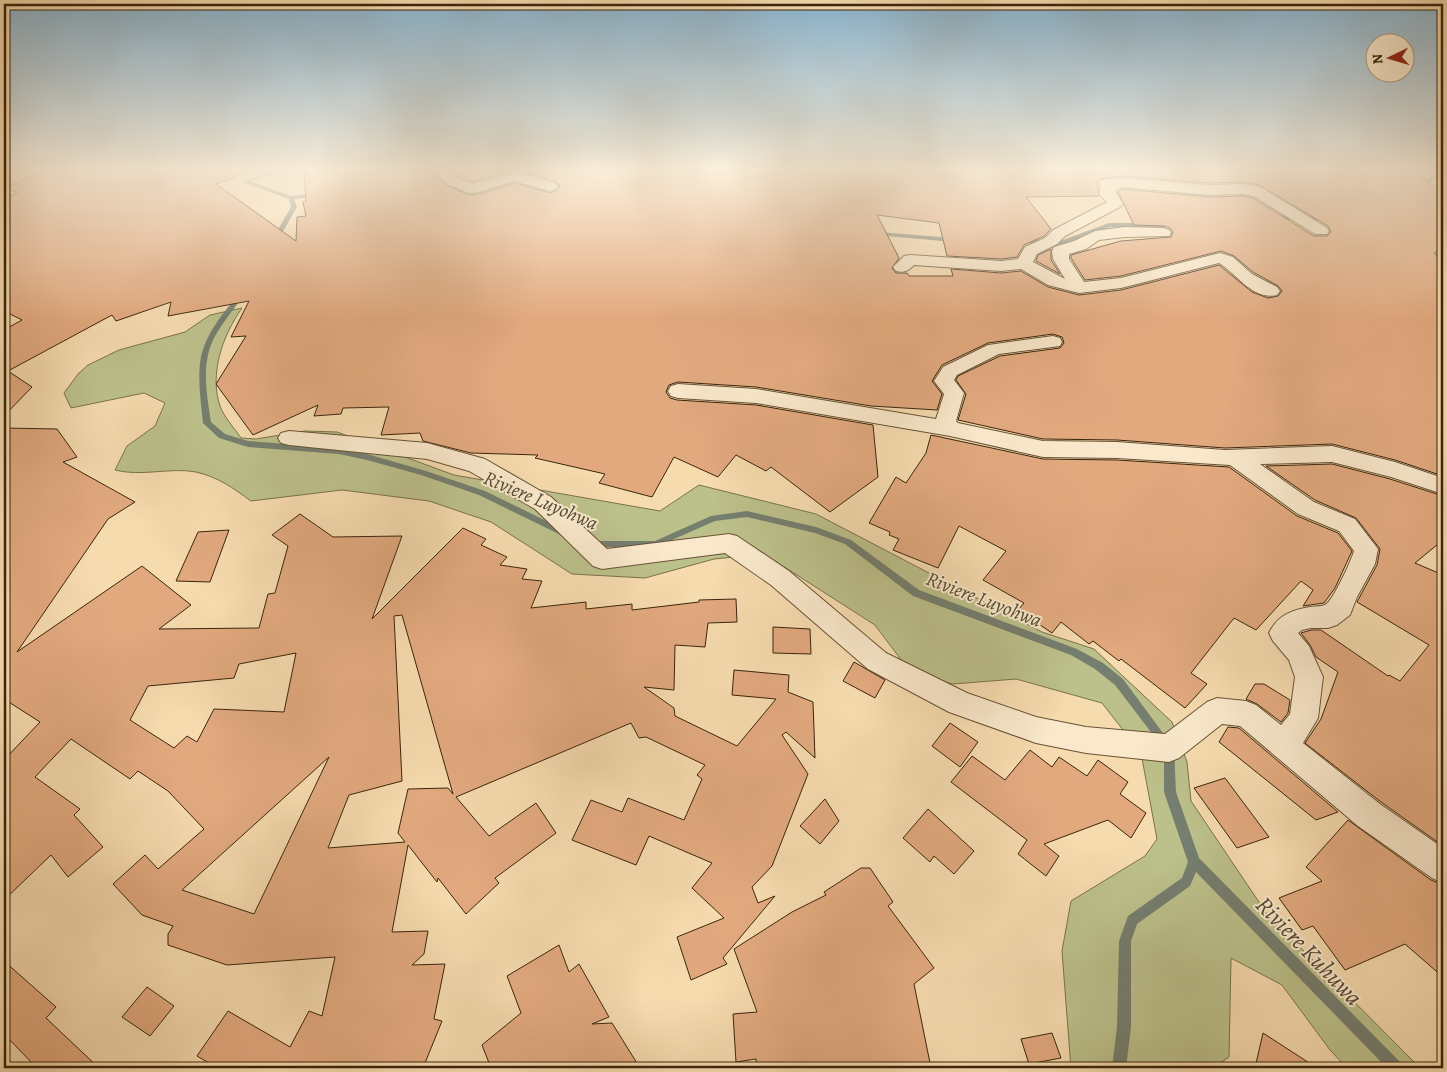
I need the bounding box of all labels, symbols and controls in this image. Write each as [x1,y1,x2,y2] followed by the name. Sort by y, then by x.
[1364,32,1414,82] north arrow
[1368,53,1387,65] text: N
[479,464,602,537] water label: Riviere Luyohwa
[922,565,1046,634] water label: Riviere Luyohwa
[1249,889,1369,1013] water label: Riviere Kuhuwa

